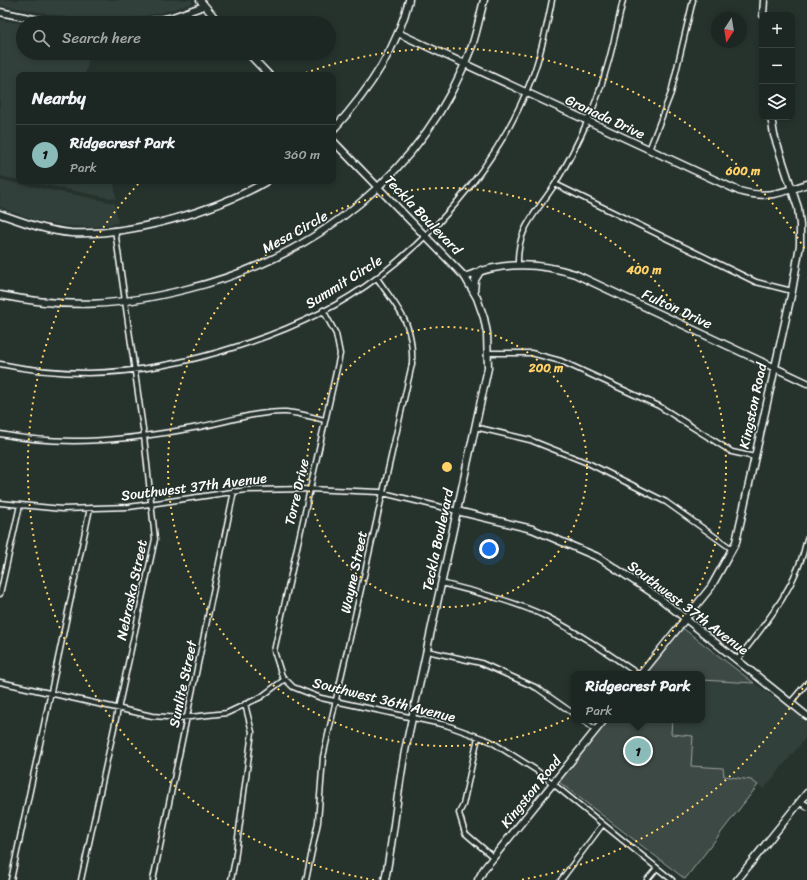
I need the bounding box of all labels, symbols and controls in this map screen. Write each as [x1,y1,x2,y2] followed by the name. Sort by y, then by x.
[711,12,747,48] north arrow
[759,12,795,120] map controls
[759,12,795,48] button: +
[16,16,336,60] search box
[62,25,141,51] text: Search here
[30,27,52,49] icon: search
[759,48,795,84] button: −
[32,83,86,113] text: Nearby
[759,84,795,120] button: layers
[561,88,649,146] street label: Granada Drive
[70,130,175,156] text: Ridgecrest Park
[42,143,48,166] text: 1
[284,143,320,166] text: 360 m
[70,156,97,179] text: Park
[725,160,761,182] text: 600 m
[378,169,469,262] street label: Teckla Boulevard
[257,204,333,260] street label: Mesa Circle
[300,248,388,316] street label: Summit Circle
[625,259,662,281] text: 400 m
[638,282,716,336] street label: Fulton Drive
[528,357,564,379] text: 200 m
[732,359,775,451] street label: Kingston Road
[277,456,317,528] street label: Torre Drive
[440,460,454,474] centre of rings
[120,466,268,508] street label: Southwest 37th Avenue
[415,485,461,593] street label: Teckla Boulevard
[333,528,375,616] street label: Wayne Street
[109,537,155,643] street label: Nebraska Street
[479,539,499,559] your location
[622,554,754,662] street label: Southwest 37th Avenue
[162,637,205,730] street label: Sunlite Street
[310,670,458,730] street label: Southwest 36th Avenue
[571,671,705,723] popup
[586,673,690,699] text: Ridgecrest Park
[586,699,612,722] text: Park
[625,736,651,766] pin: 1
[494,749,569,834] street label: Kingston Road

